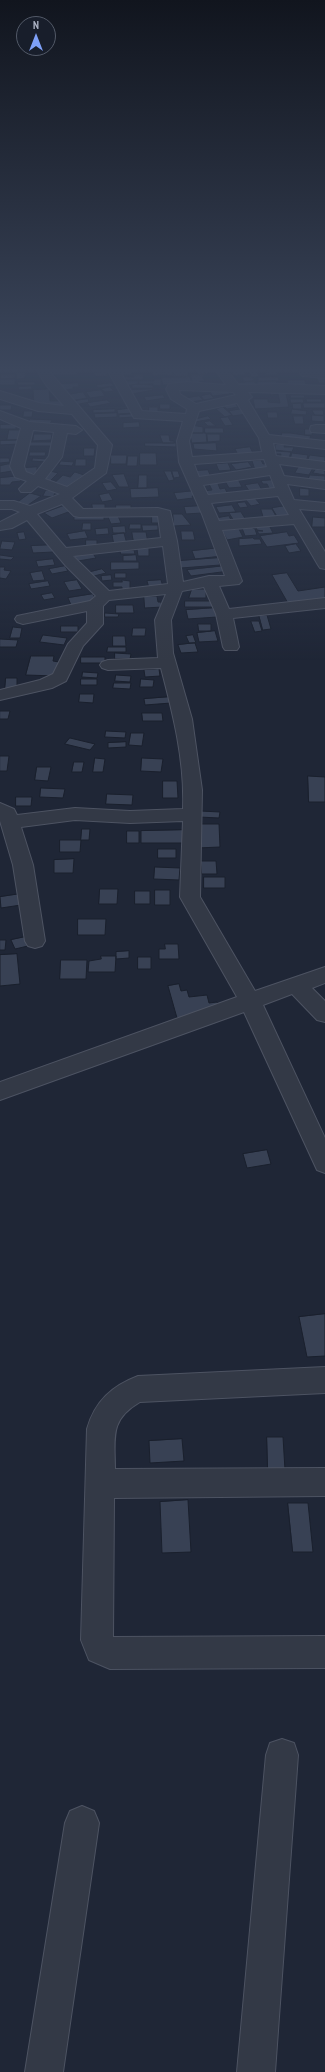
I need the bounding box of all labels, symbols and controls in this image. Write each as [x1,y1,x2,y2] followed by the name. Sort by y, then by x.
[16,16,56,56] north arrow
[33,18,39,32] text: N

